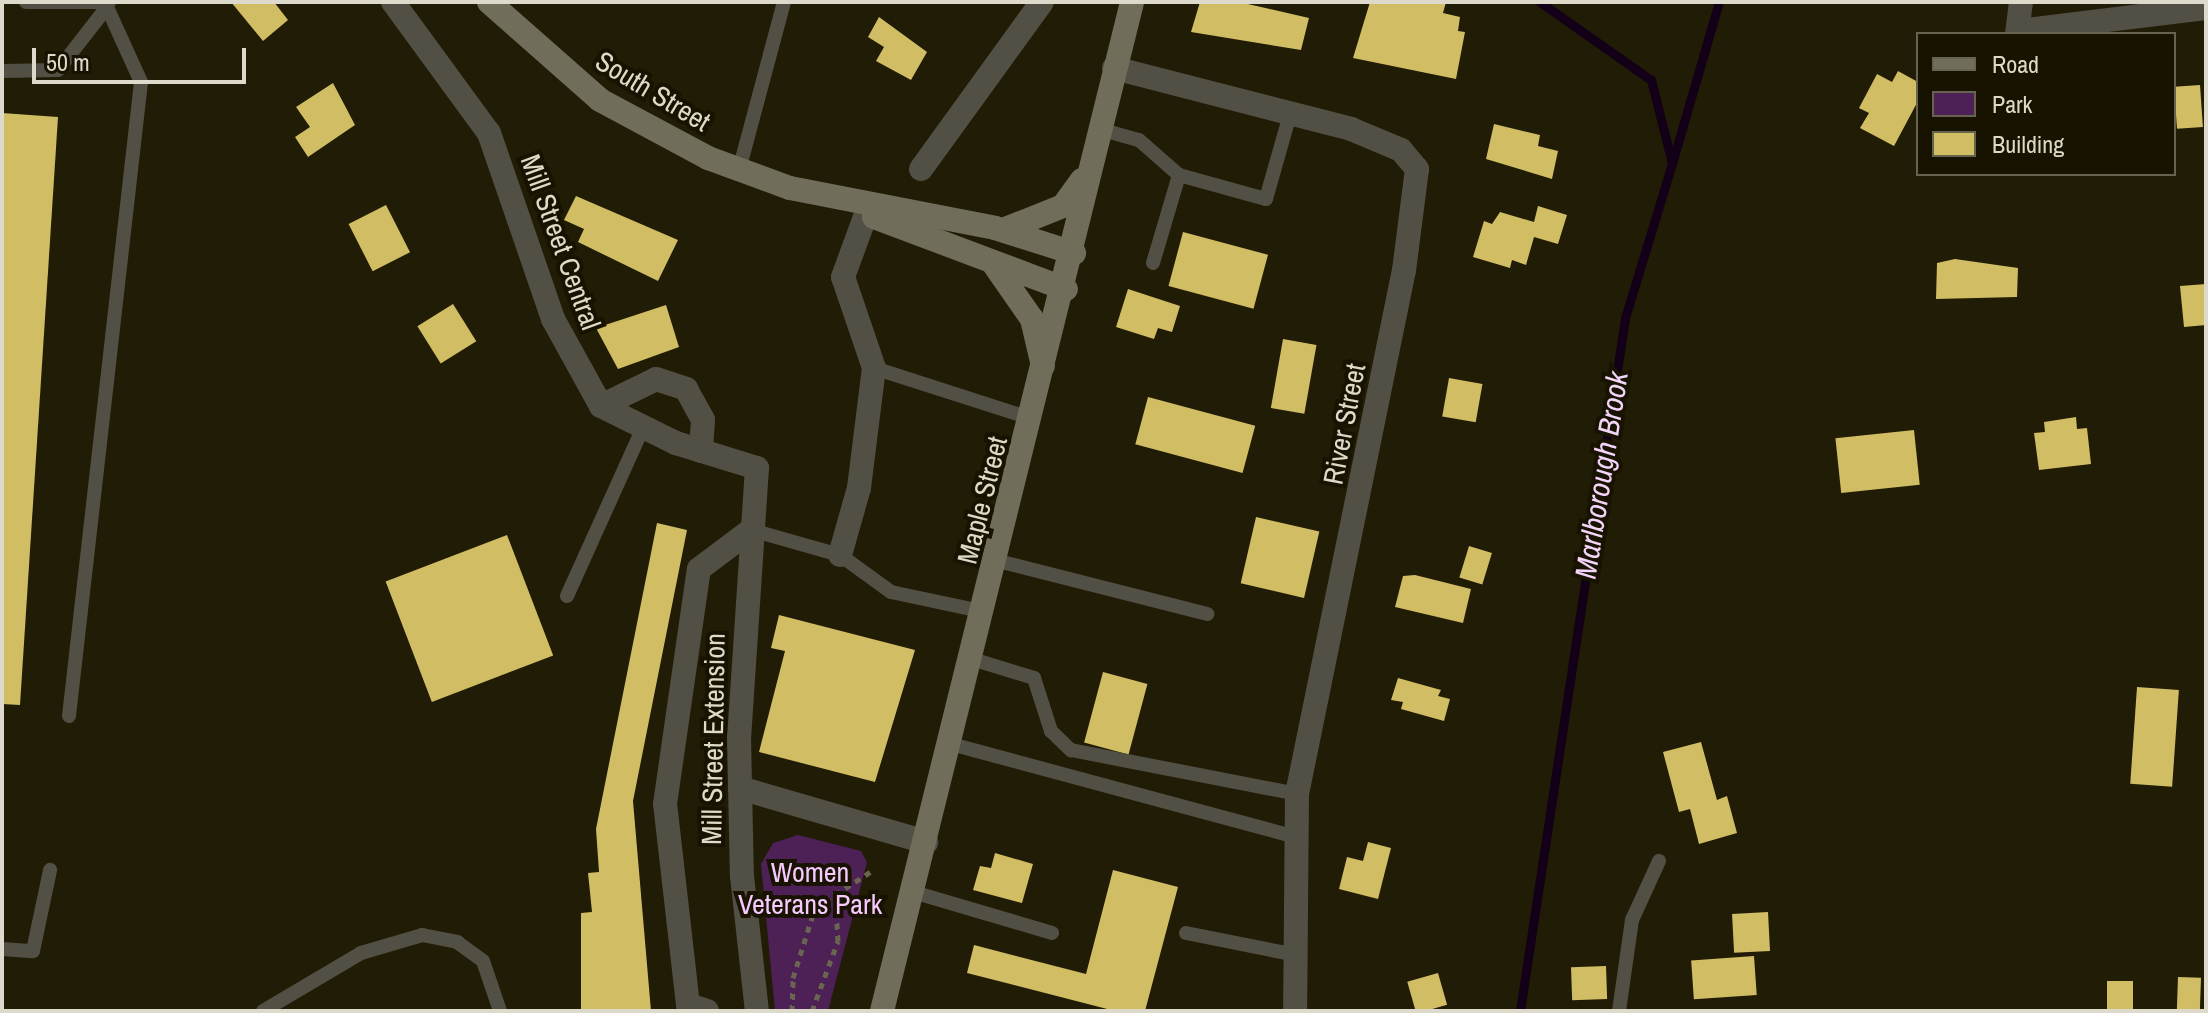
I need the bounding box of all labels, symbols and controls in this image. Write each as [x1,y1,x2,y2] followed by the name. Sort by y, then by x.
[36,32,250,82] scale bar
[1916,32,2176,176] legend
[590,44,716,138] street label: South Street
[46,46,90,78] text: 50 m
[1992,48,2039,80] text: Road
[1992,88,2032,120] text: Park
[1992,128,2064,160] text: Building
[514,150,608,334] street label: Mill Street Central
[1316,361,1372,487] street label: River Street
[1567,369,1635,581] water label: Marlborough Brook
[950,433,1014,567] street label: Maple Street
[694,633,732,845] street label: Mill Street Extension
[738,855,882,921] park label: Women Veterans Park

